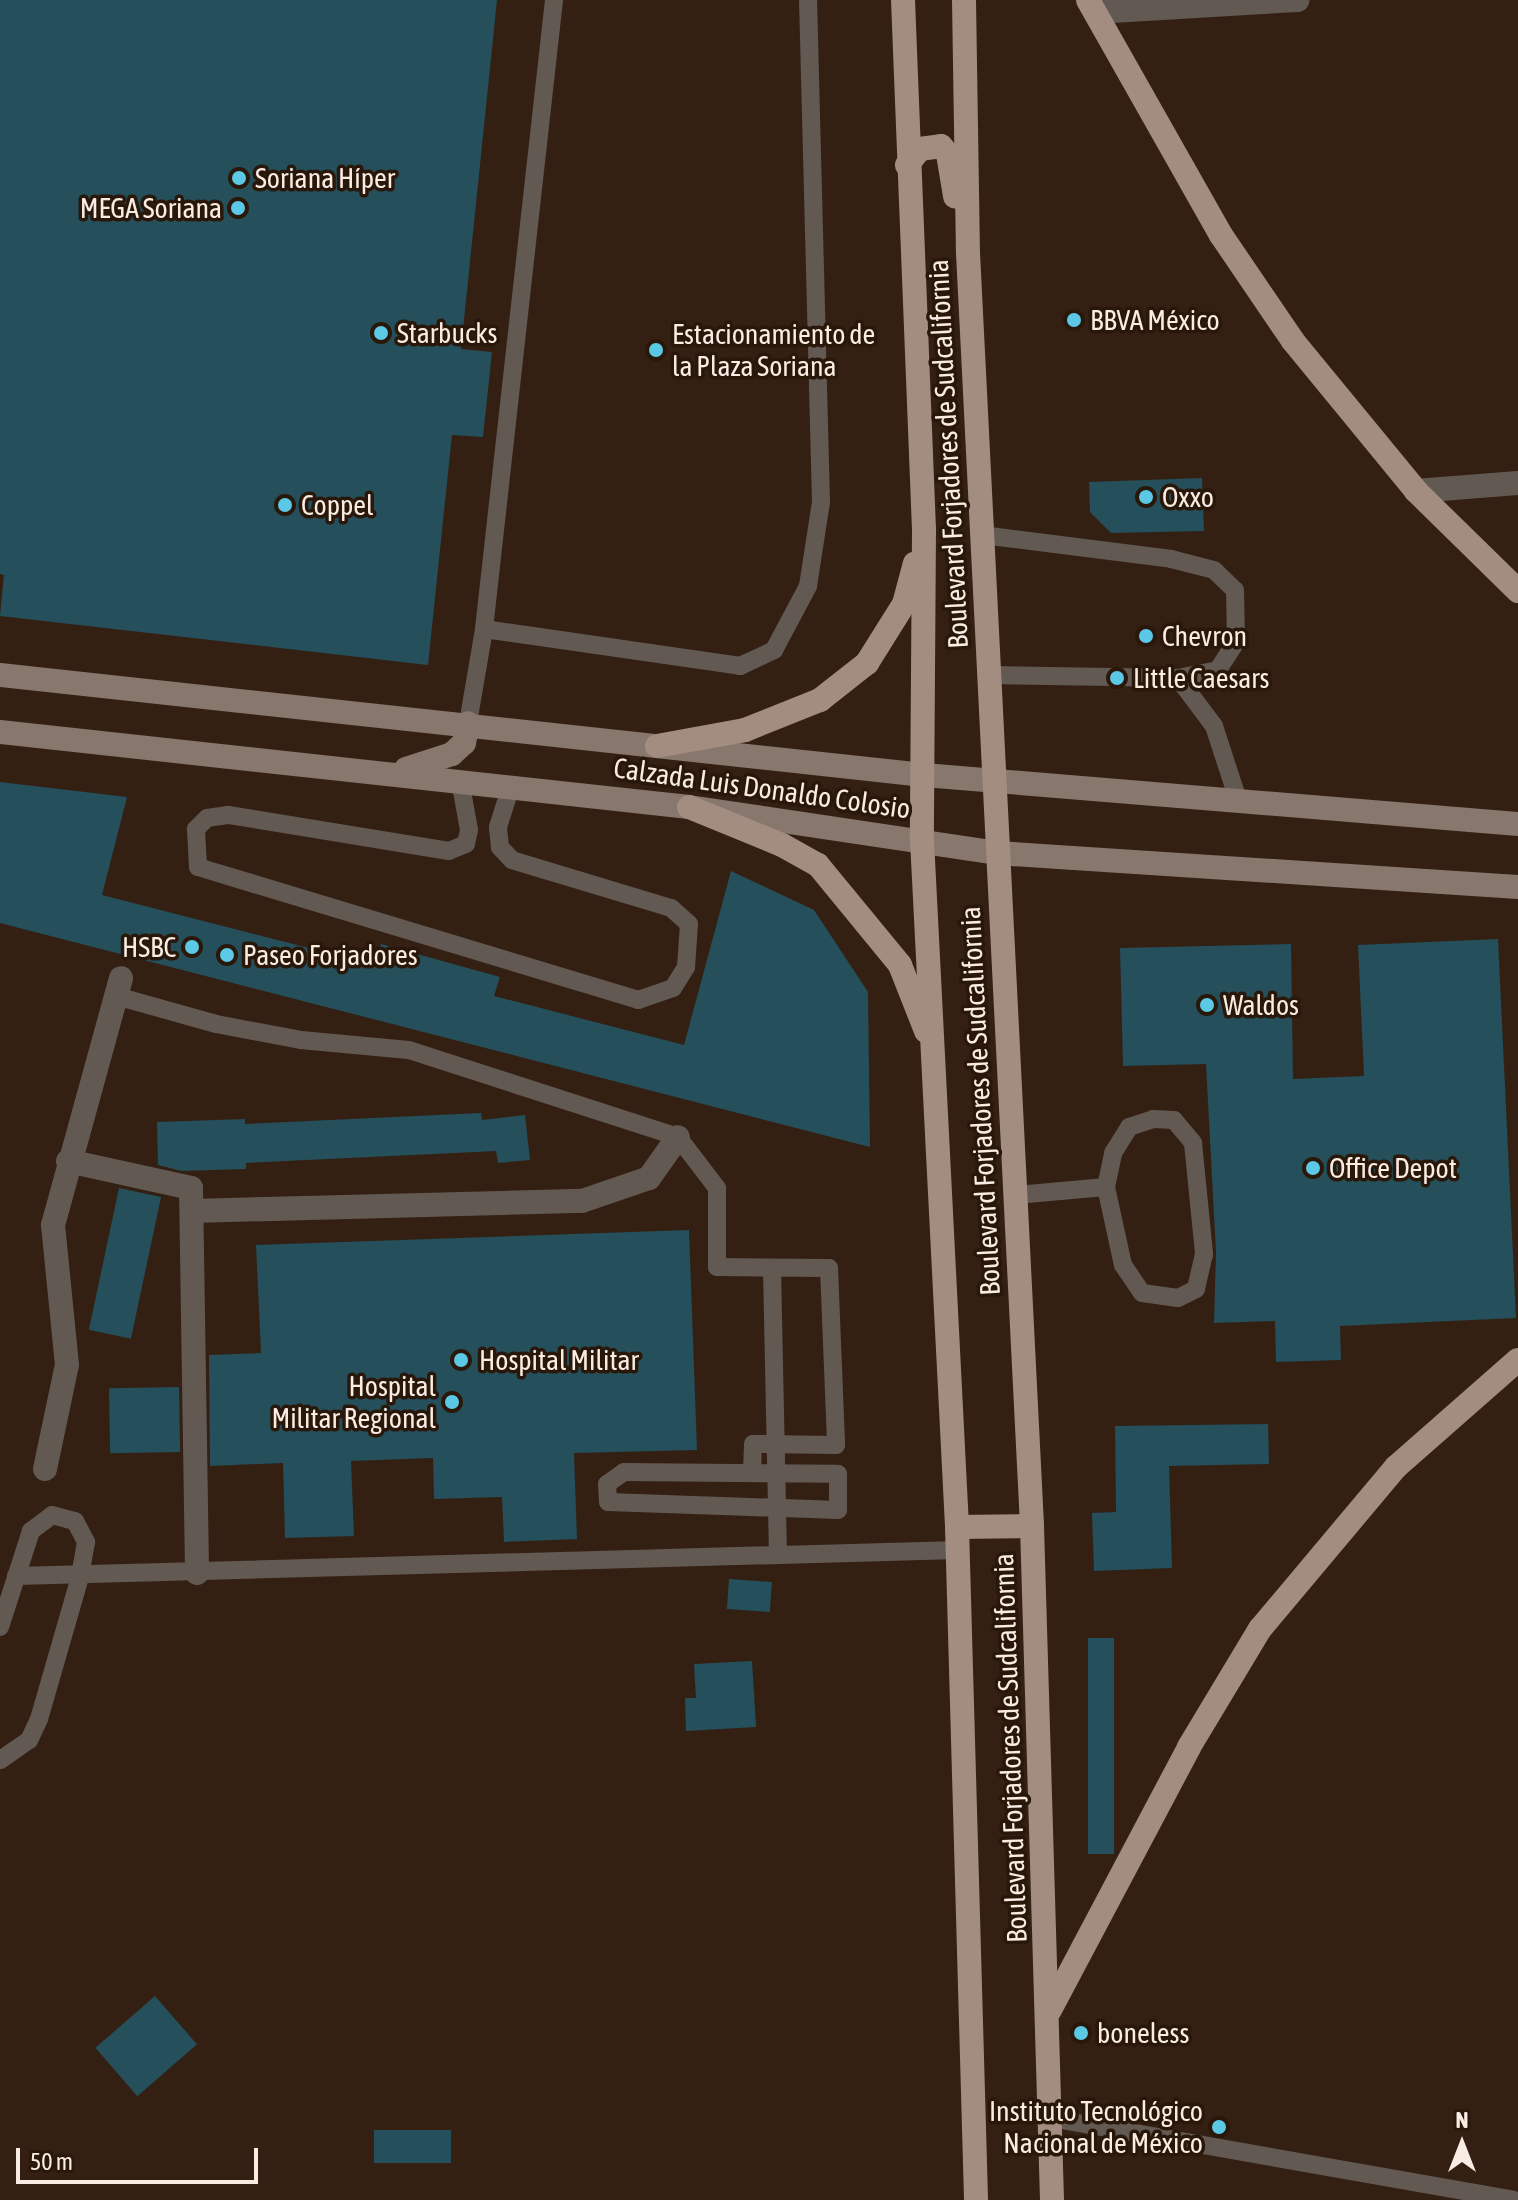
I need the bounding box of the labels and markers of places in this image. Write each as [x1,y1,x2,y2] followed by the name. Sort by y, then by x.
[255,161,395,195] place label: Soriana Híper
[230,169,248,187] marker: Soriana Híper
[80,191,222,225] place label: MEGA Soriana
[229,199,247,217] marker: MEGA Soriana
[1090,303,1220,337] place label: BBVA México
[1065,311,1083,329] marker: BBVA México
[397,316,497,350] place label: Starbucks
[672,317,875,383] place label: Estacionamiento de la Plaza Soriana
[372,324,390,342] marker: Starbucks
[647,341,665,359] marker: Estacionamiento de la Plaza Soriana
[1162,480,1214,514] place label: Oxxo
[301,488,373,522] place label: Coppel
[1137,488,1155,506] marker: Oxxo
[276,496,294,514] marker: Coppel
[1162,619,1247,653] place label: Chevron
[1137,627,1155,645] marker: Chevron
[1133,661,1269,695] place label: Little Caesars
[1108,669,1126,687] marker: Little Caesars
[122,930,176,964] place label: HSBC
[183,938,201,956] marker: HSBC
[243,938,418,972] place label: Paseo Forjadores
[218,946,236,964] marker: Paseo Forjadores
[1223,988,1299,1022] place label: Waldos
[1198,996,1216,1014] marker: Waldos
[1329,1151,1457,1185] place label: Office Depot
[1304,1159,1322,1177] marker: Office Depot
[479,1343,639,1377] place label: Hospital Militar
[450,1349,472,1371] marker: Hospital Militar
[271,1369,436,1435] place label: Hospital Militar Regional
[443,1393,461,1411] marker: Hospital Militar Regional
[1097,2016,1189,2050] place label: boneless
[1072,2024,1090,2042] marker: boneless
[989,2094,1203,2160] place label: Instituto Tecnológico Nacional de México
[1210,2118,1228,2136] marker: Instituto Tecnológico Nacional de México

